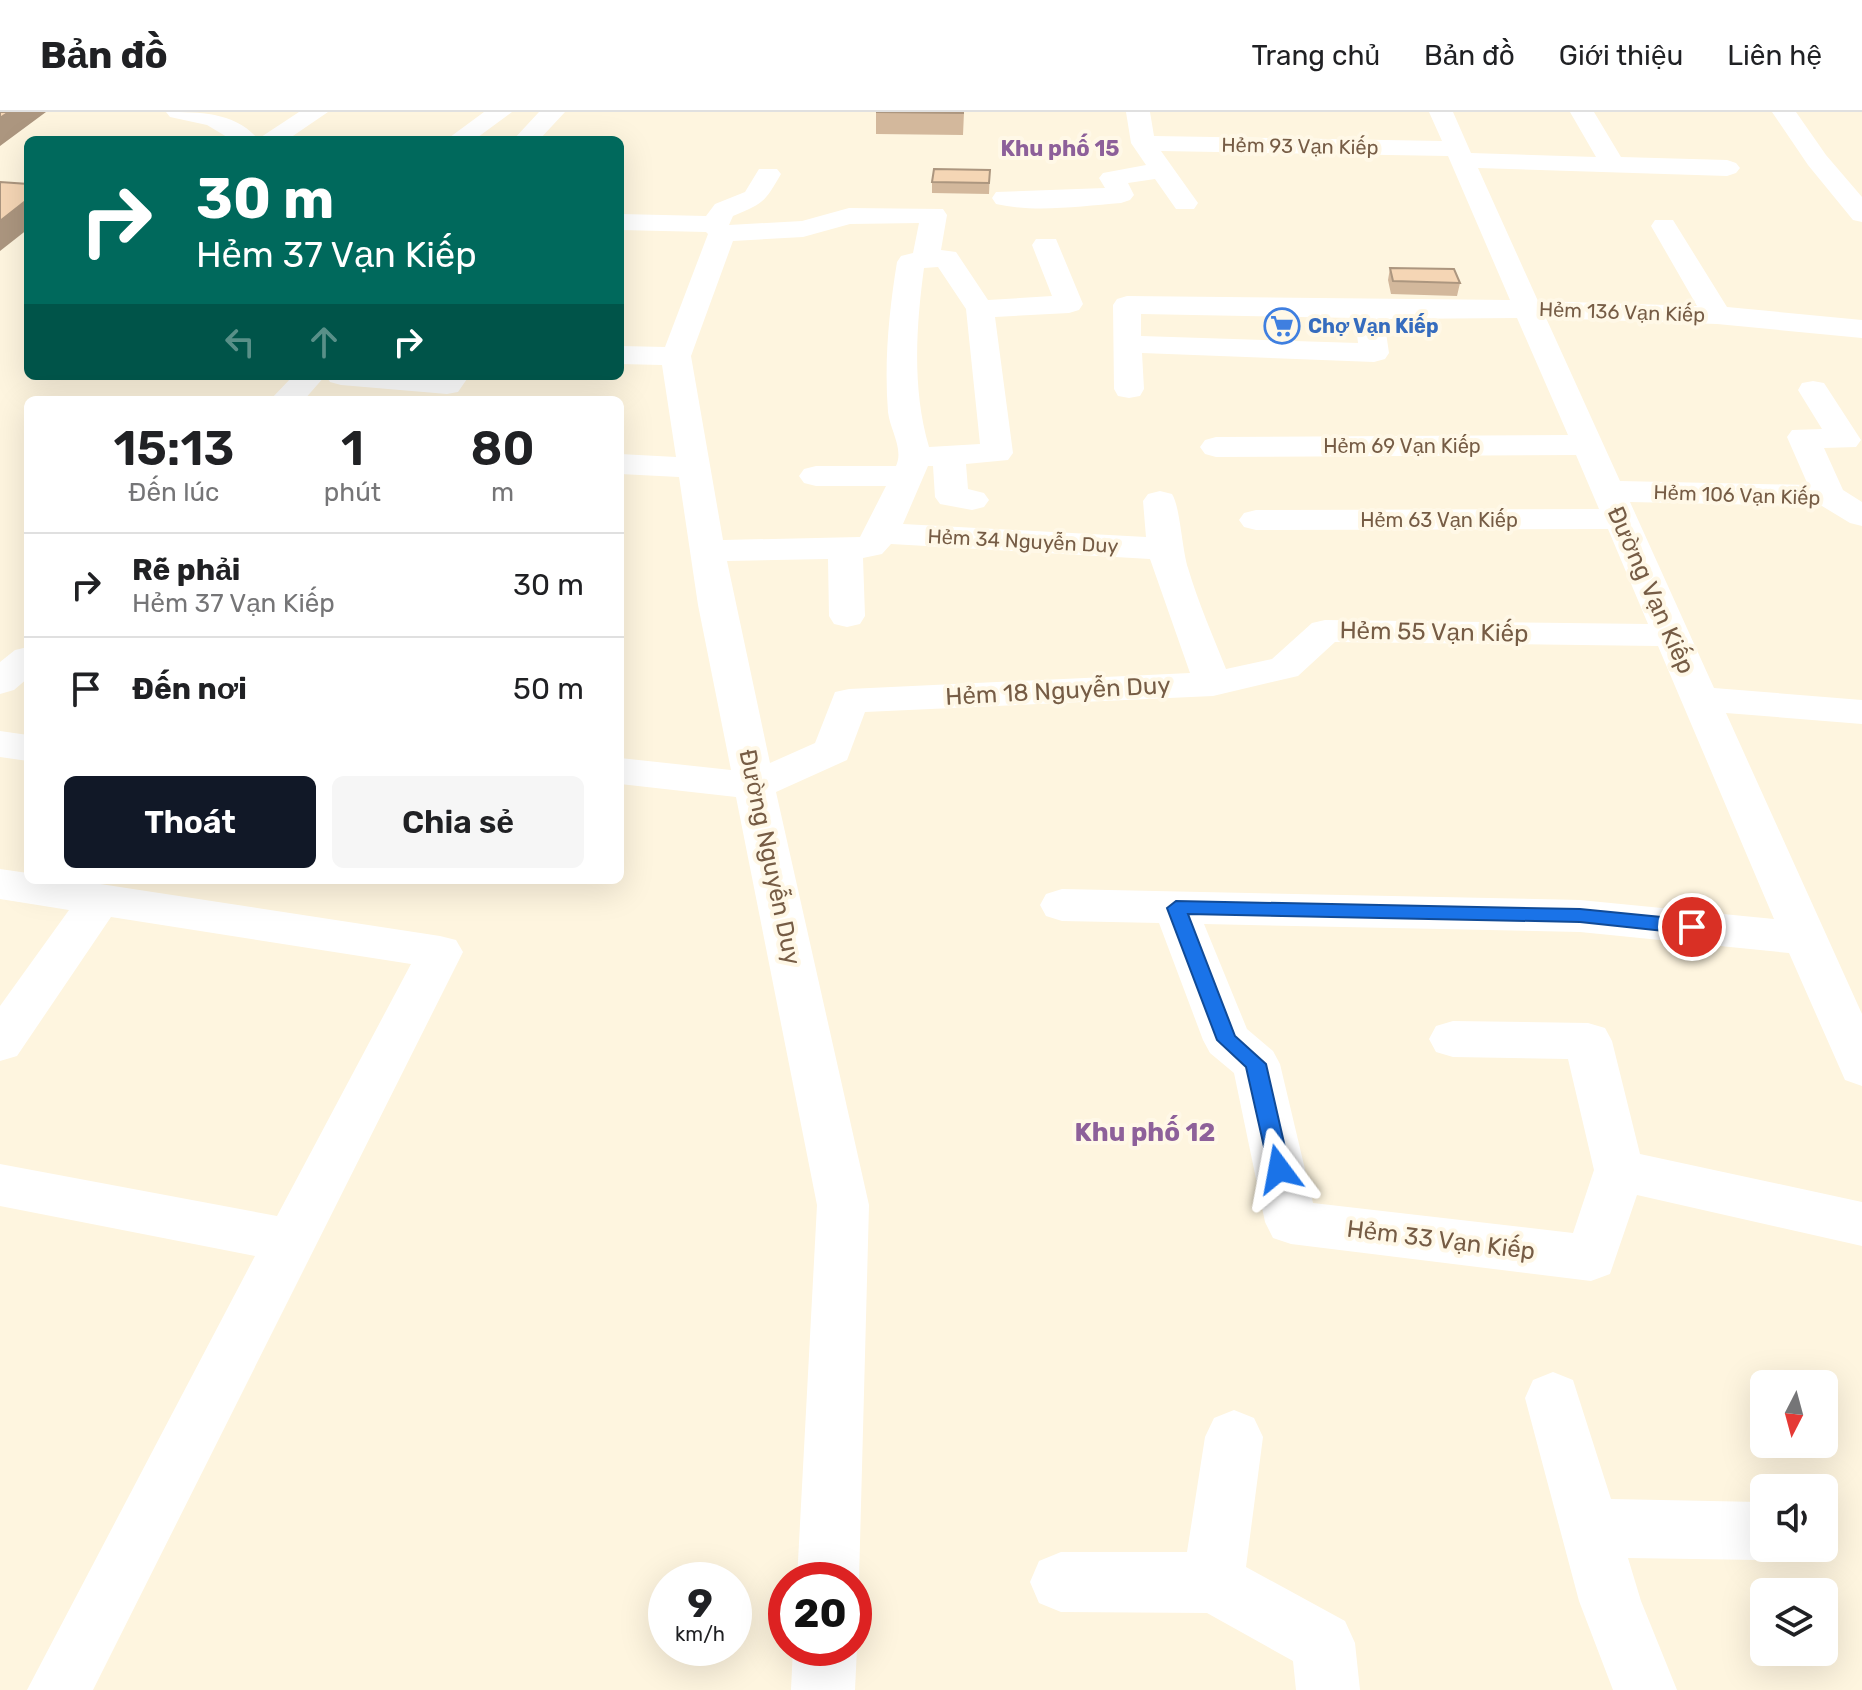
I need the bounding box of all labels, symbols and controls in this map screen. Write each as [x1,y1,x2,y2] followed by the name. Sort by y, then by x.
[40,32,168,78] text: Bản đồ
[1252,39,1380,72] text: Trang chủ
[1424,39,1515,72] text: Bản đồ
[1559,39,1683,72] text: Giới thiệu
[1727,39,1822,72] text: Liên hệ
[1221,132,1379,159] street label: Hẻm 93 Vạn Kiếp
[1000,133,1120,162] district label: Khu phố 15
[196,166,334,232] text: 30 m
[64,168,168,272] icon: right
[196,233,477,276] text: Hẻm 37 Vạn Kiếp
[1538,297,1706,327] street label: Hẻm 136 Vạn Kiếp
[1263,307,1301,345] supermarket icon: Chợ Vạn Kiếp
[1308,313,1439,338] place label: Chợ Vạn Kiếp
[218,320,262,364] icon: left
[302,320,346,364] icon: ahead
[386,320,430,364] icon: right
[113,420,234,477] text: 15:13
[341,420,364,477] text: 1
[470,420,534,477] text: 80
[1323,434,1481,458] street label: Hẻm 69 Vạn Kiếp
[128,477,219,508] text: Đến lúc
[324,477,381,508] text: phút
[491,477,514,508] text: m
[1653,480,1821,510] street label: Hẻm 106 Vạn Kiếp
[1602,501,1702,678] street label: Đường Vạn Kiếp
[1360,508,1518,532] street label: Hẻm 63 Vạn Kiếp
[927,524,1119,558] street label: Hẻm 34 Nguyễn Duy
[132,552,240,588] text: Rẽ phải
[64,563,108,607] icon: right
[513,567,584,603] text: 30 m
[132,588,335,619] text: Hẻm 37 Vạn Kiếp
[1339,614,1529,648] street label: Hẻm 55 Vạn Kiếp
[64,667,108,711] icon: arrive
[132,671,247,707] text: Đến nơi
[513,671,584,707] text: 50 m
[945,671,1171,711] street label: Hẻm 18 Nguyễn Duy
[733,747,807,967] street label: Đường Nguyễn Duy
[64,776,316,868] button: Thoát
[332,776,584,868] button: Chia sẻ
[1658,893,1726,961] pin
[1670,905,1714,949] icon: arrive
[1075,1115,1215,1148] district label: Khu phố 12
[1237,1127,1321,1211] position arrow
[1345,1212,1537,1265] street label: Hẻm 33 Vạn Kiếp
[1750,1370,1838,1458] north arrow
[1750,1370,1838,1666] map controls
[1750,1474,1838,1562] button: sound
[768,1562,872,1666] speed limit sign: 20
[1750,1578,1838,1666] button: layers
[687,1580,713,1627] text: 9
[675,1622,725,1646] text: km/h

